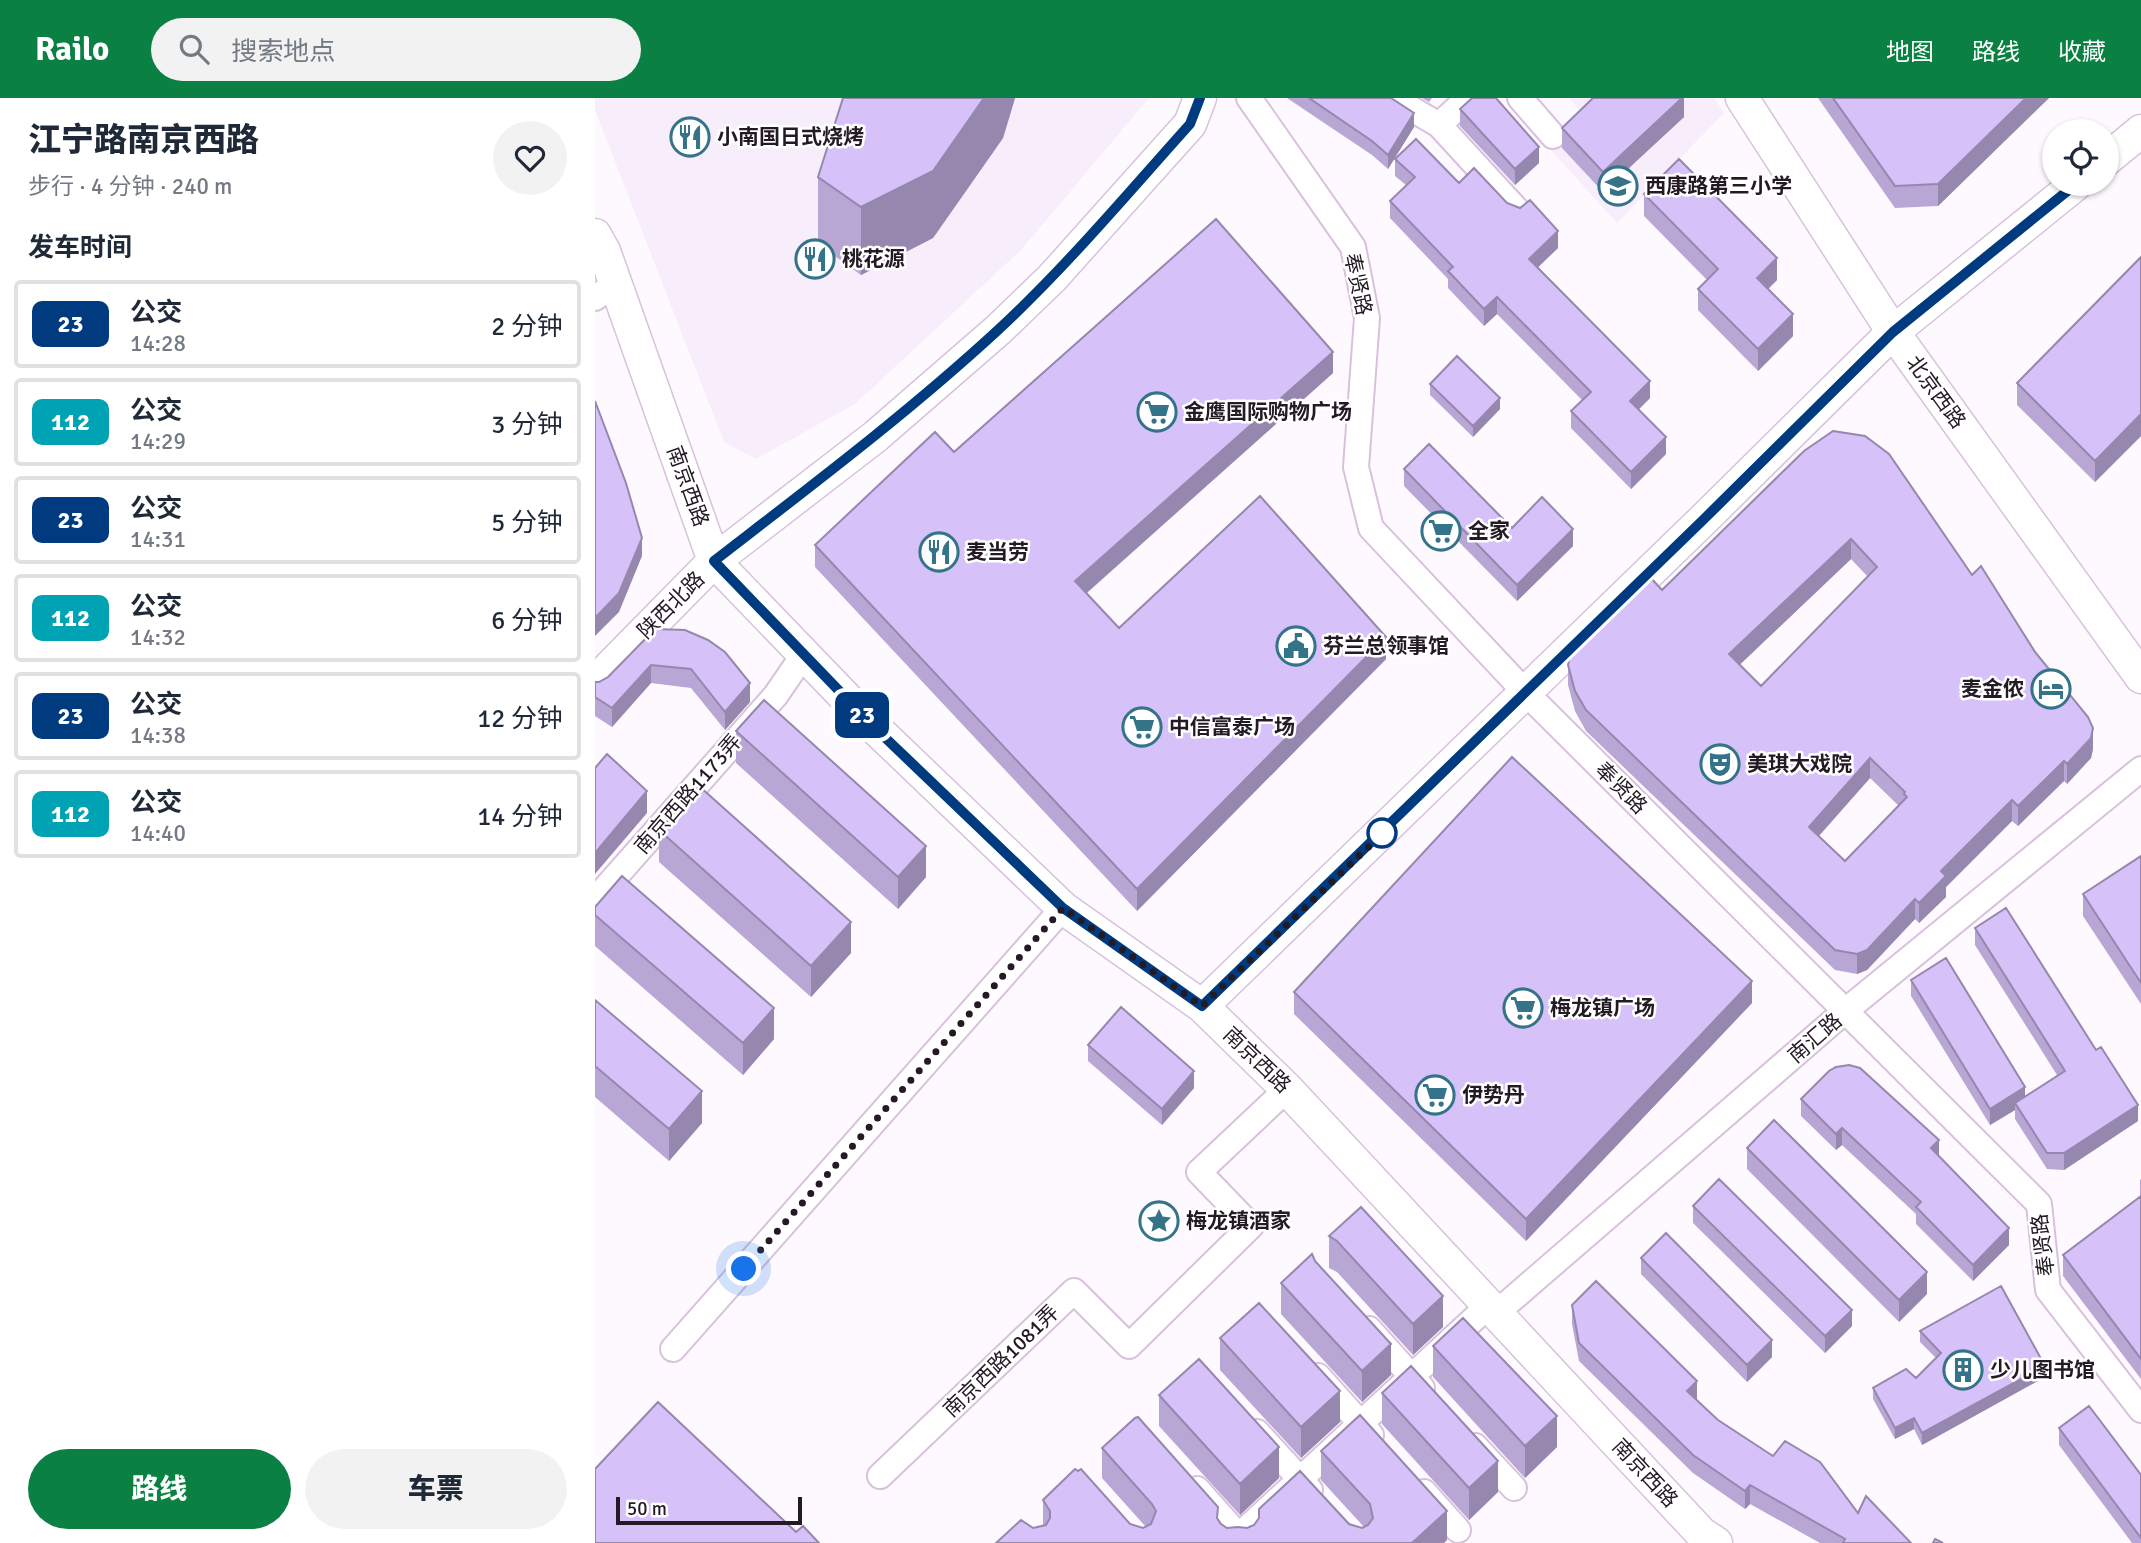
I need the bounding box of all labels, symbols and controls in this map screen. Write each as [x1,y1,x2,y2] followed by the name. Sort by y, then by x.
[151,18,641,81] search box
[35,29,109,70] text: Railo
[175,30,213,68] icon: search
[231,36,335,68] text: 搜索地点
[1886,37,1934,67] text: 地图
[1972,37,2020,67] text: 路线
[2058,37,2106,67] text: 收藏
[669,116,711,158] restaurant icon: 小南国日式烧烤
[2042,119,2119,196] map controls
[2042,119,2119,196] button: locate
[28,120,259,161] text: 江宁路南京西路
[493,121,567,195] button: heart
[717,124,864,150] place label: 小南国日式烧烤
[1597,165,1639,207] school or university icon: 西康路第三小学
[28,172,232,201] text: 步行 · 4 分钟 · 240 m
[1645,173,1792,199] place label: 西康路第三小学
[28,232,132,264] text: 发车时间
[794,238,836,280] restaurant icon: 桃花源
[842,246,905,272] place label: 桃花源
[1339,250,1377,318] street label: 奉贤路
[130,297,182,329] text: 公交
[58,309,83,339] text: 23
[491,311,563,343] text: 2 分钟
[130,329,186,358] text: 14:28
[1901,350,1971,434] street label: 北京西路
[1136,391,1178,433] supermarket icon: 金鹰国际购物广场
[130,395,182,427] text: 公交
[1184,399,1352,425] place label: 金鹰国际购物广场
[51,407,90,437] text: 112
[491,409,563,441] text: 3 分钟
[130,427,186,456] text: 14:29
[661,442,715,530] street label: 南京西路
[130,493,182,525] text: 公交
[58,505,83,535] text: 23
[491,507,563,539] text: 5 分钟
[1420,510,1462,552] supermarket icon: 全家
[1468,518,1510,544] place label: 全家
[130,525,186,554] text: 14:31
[918,531,960,573] restaurant icon: 麦当劳
[966,539,1029,565] place label: 麦当劳
[632,566,710,644] street label: 陕西北路
[130,591,182,623] text: 公交
[51,603,90,633] text: 112
[491,605,563,637] text: 6 分钟
[130,623,186,652] text: 14:32
[1275,625,1317,667] public building icon: 芬兰总领事馆
[1323,633,1449,659] place label: 芬兰总领事馆
[2030,668,2072,710] hotel icon: 麦金侬
[1961,676,2024,702] place label: 麦金侬
[130,689,182,721] text: 公交
[831,692,893,738] line badge: 23
[849,700,875,730] text: 23
[58,701,83,731] text: 23
[477,703,563,735] text: 12 分钟
[1121,706,1163,748] supermarket icon: 中信富泰广场
[1169,714,1295,740] place label: 中信富泰广场
[130,721,186,750] text: 14:38
[629,729,747,859] street label: 南京西路1173弄
[1699,743,1741,785] theatre icon: 美琪大戏院
[1747,751,1852,777] place label: 美琪大戏院
[1590,757,1652,819] street label: 奉贤路
[130,787,182,819] text: 公交
[51,799,90,829] text: 112
[477,801,563,833] text: 14 分钟
[1367,818,1397,848] unlabelled marker
[130,819,186,848] text: 14:40
[1502,987,1544,1029] supermarket icon: 梅龙镇广场
[1550,995,1655,1021] place label: 梅龙镇广场
[1783,1008,1847,1068] street label: 南汇路
[1218,1021,1296,1099] street label: 南京西路
[1414,1074,1456,1116] supermarket icon: 伊势丹
[1462,1082,1525,1108] place label: 伊势丹
[1138,1200,1180,1242] place icon: 梅龙镇酒家
[1186,1208,1291,1234] place label: 梅龙镇酒家
[2026,1212,2060,1278] street label: 奉贤路
[726,1251,761,1286] your location
[938,1299,1064,1423] street label: 南京西路1081弄
[1942,1349,1984,1391] building icon: 少儿图书馆
[1990,1357,2095,1383] place label: 少儿图书馆
[1607,1433,1683,1513] street label: 南京西路
[28,1449,291,1529] button: 路线
[305,1449,567,1529] button: 车票
[616,1494,801,1526] scale bar
[627,1497,667,1521] text: 50 m

